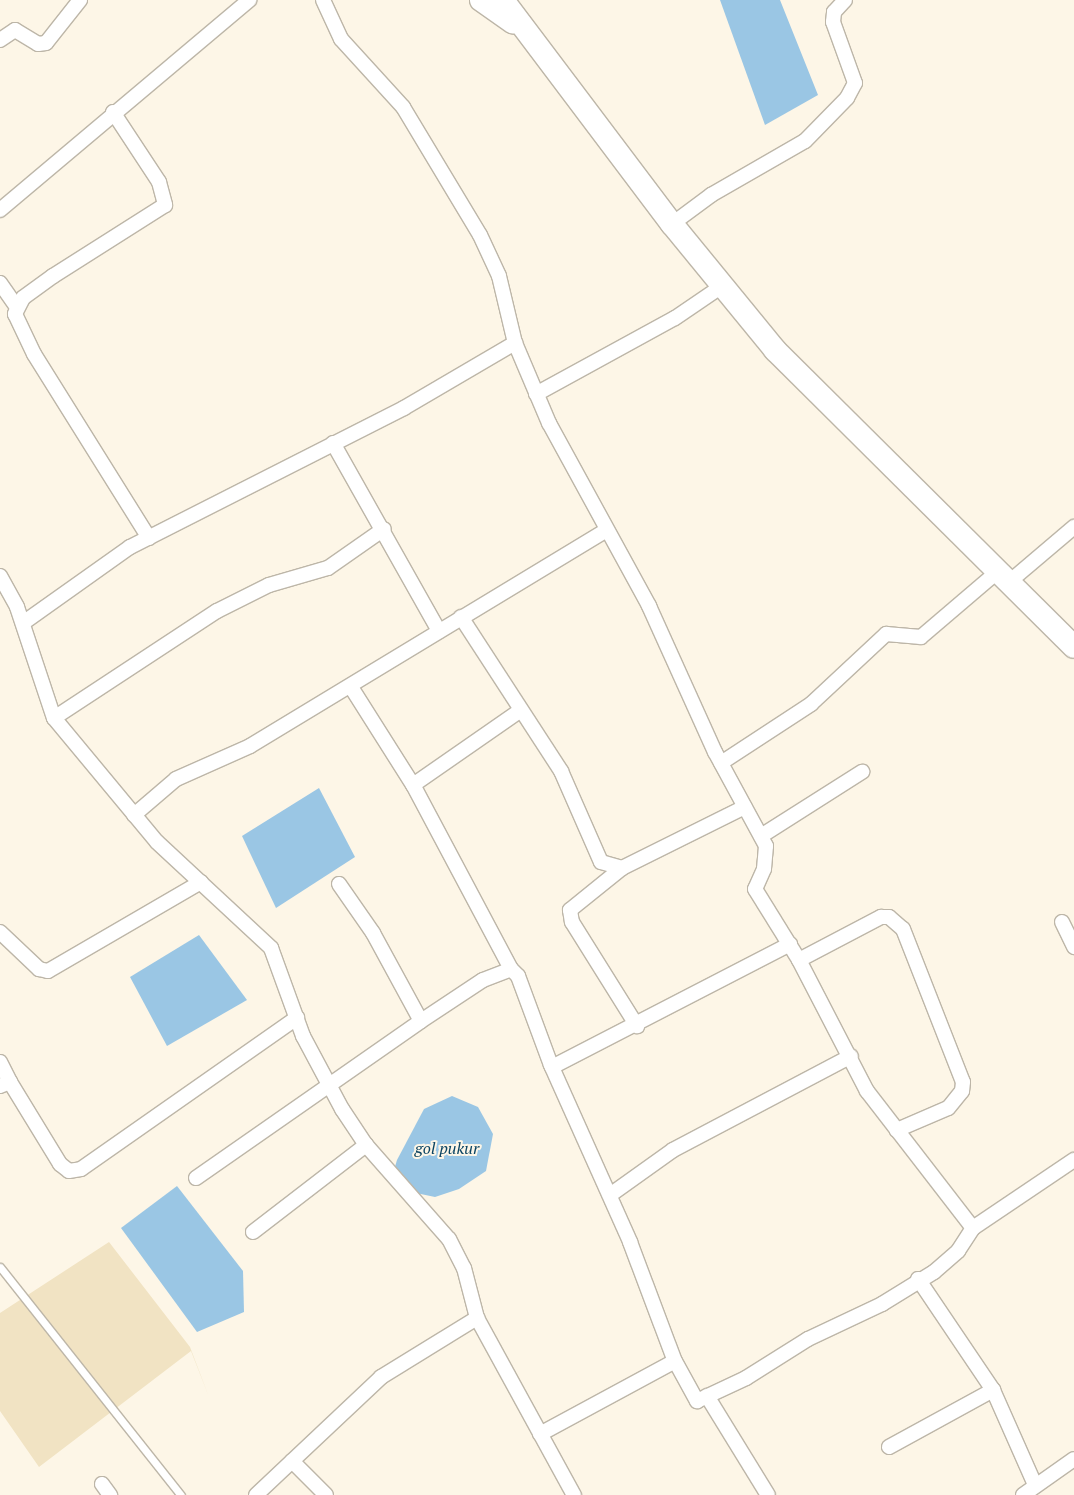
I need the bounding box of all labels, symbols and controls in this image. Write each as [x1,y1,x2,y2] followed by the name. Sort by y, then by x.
[415,1138,479,1158] water label: gol pukur

